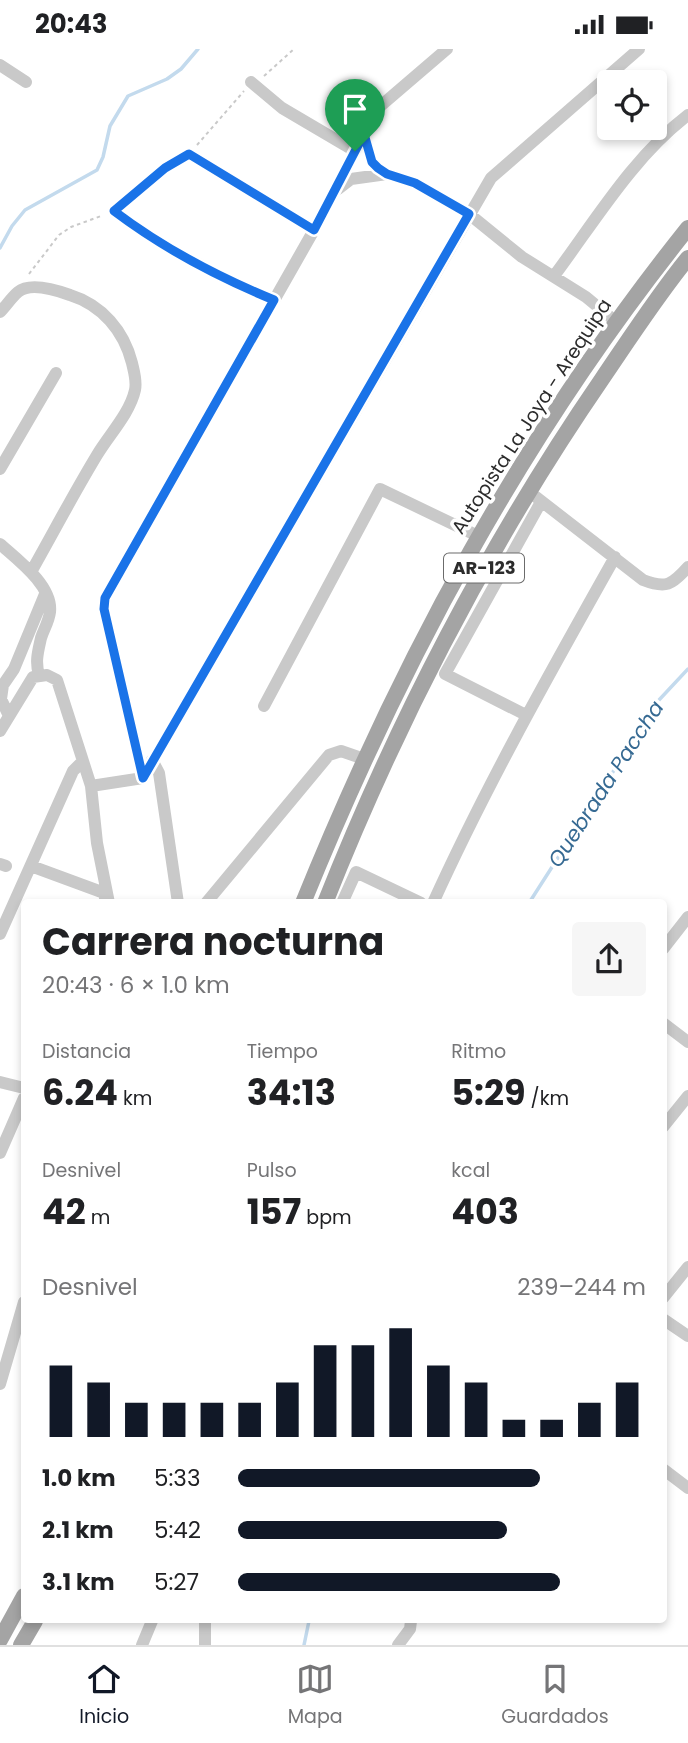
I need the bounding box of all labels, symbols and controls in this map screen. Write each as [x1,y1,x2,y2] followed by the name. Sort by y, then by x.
[35,6,108,42] text: 20:43
[597,70,667,140] map controls
[597,70,667,140] button: locate
[325,79,385,151] pin
[336,90,374,128] icon: arrive
[445,293,618,539] street label: Autopista La Joya - Arequipa
[444,553,524,583] road number: AR-123
[541,695,670,873] water label: Quebrada Paccha
[42,915,384,968] text: Carrera nocturna
[572,922,646,996] button: share
[42,969,230,1001] text: 20:43 · 6 × 1.0 km
[42,1038,131,1065] text: Distancia
[247,1038,318,1065] text: Tiempo
[451,1038,506,1065] text: Ritmo
[42,1068,118,1117] text: 6.24
[247,1068,336,1117] text: 34:13
[451,1068,526,1117] text: 5:29
[118,1085,152,1112] text: km
[526,1085,569,1112] text: /km
[42,1157,121,1184] text: Desnivel
[247,1157,297,1184] text: Pulso
[451,1157,490,1184] text: kcal
[42,1187,86,1236] text: 42
[247,1187,301,1236] text: 157
[451,1187,519,1236] text: 403
[86,1204,110,1231] text: m
[301,1204,352,1231] text: bpm
[42,1271,138,1303] text: Desnivel
[517,1271,646,1303] text: 239–244 m
[42,1462,116,1494] text: 1.0 km
[154,1462,200,1494] text: 5:33
[42,1514,114,1546] text: 2.1 km
[154,1514,201,1546] text: 5:42
[42,1566,115,1598] text: 3.1 km
[154,1566,199,1598] text: 5:27
[79,1660,129,1731] tab: Inicio
[288,1660,343,1731] tab: Mapa
[501,1660,609,1731] tab: Guardados

